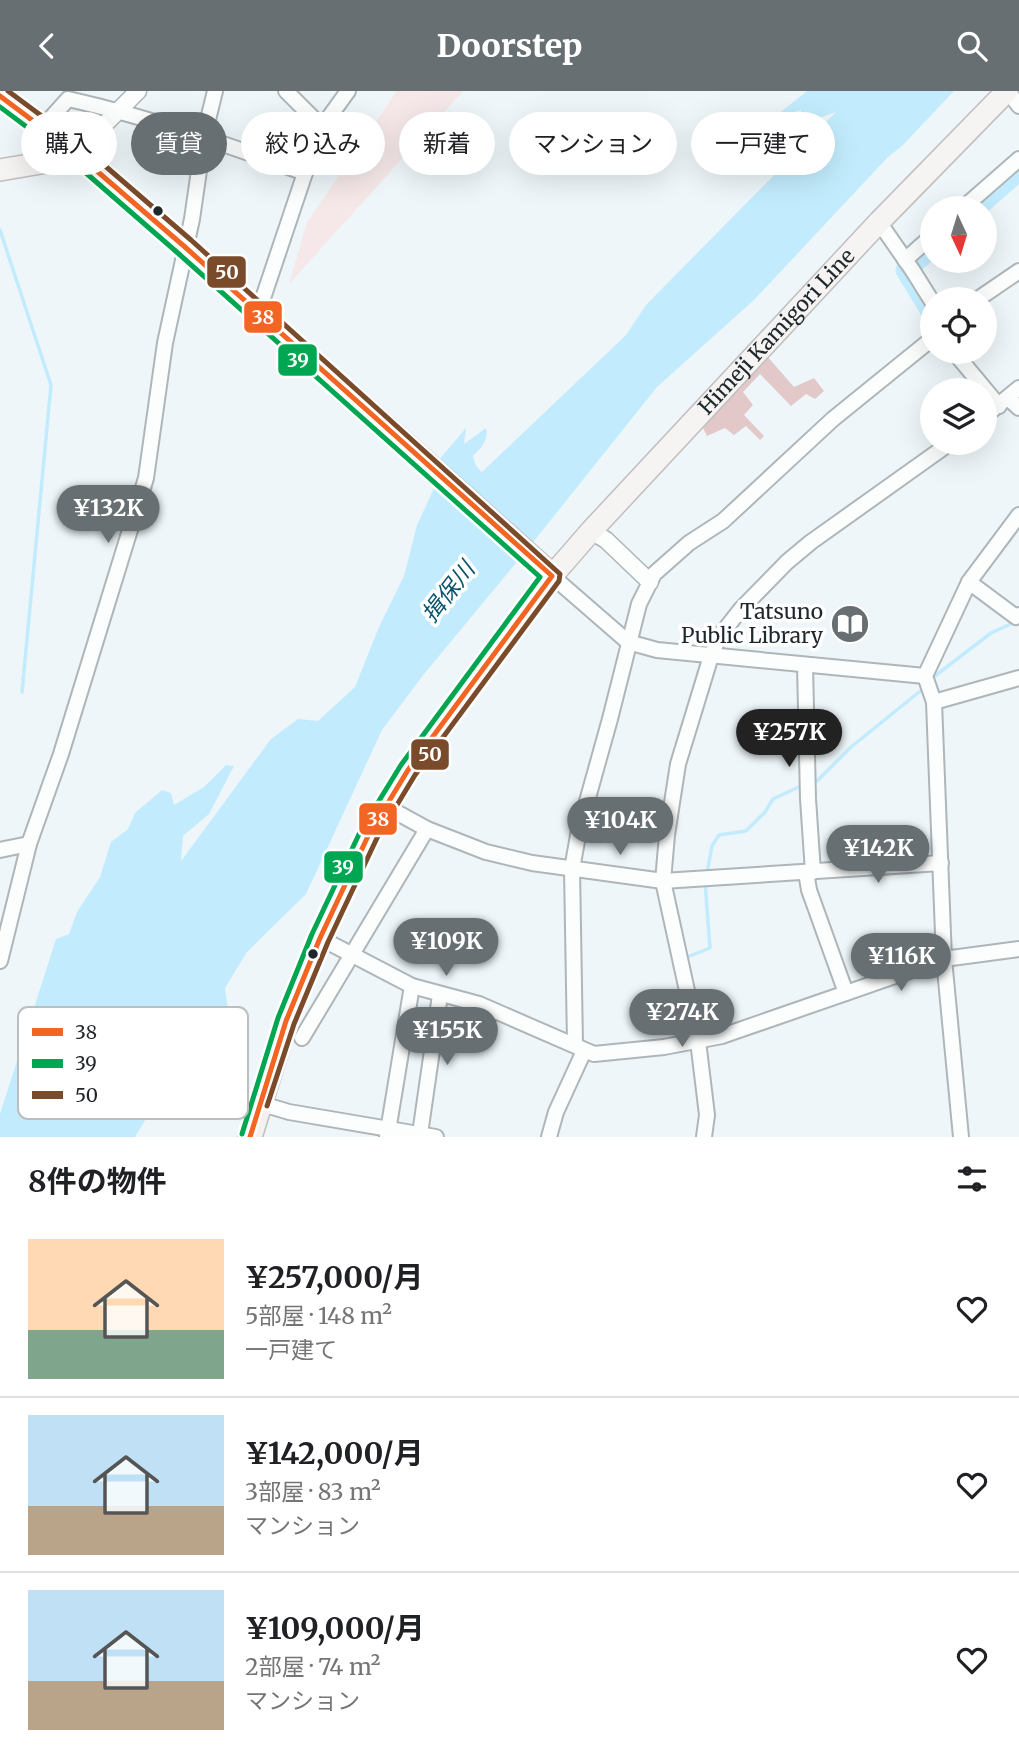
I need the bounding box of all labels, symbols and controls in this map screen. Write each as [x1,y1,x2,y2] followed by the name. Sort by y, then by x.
[437,26,583,66] text: Doorstep
[28,27,66,65] icon: back
[953,27,991,65] icon: search
[21,112,117,175] chip: 購入
[131,112,227,175] chip: 賃貸
[241,112,385,175] chip: 絞り込み
[399,112,495,175] chip: 新着
[509,112,677,175] chip: マンション
[691,112,835,175] chip: 一戸建て
[920,196,998,273] north arrow
[920,196,997,455] map controls
[151,204,165,218] unlabelled marker
[692,243,860,420] street label: Himeji Kamigori Line
[206,255,247,289] line badge: 50
[215,260,239,284] text: 50
[920,287,997,364] button: locate
[243,300,283,334] line badge: 38
[252,305,274,329] text: 38
[277,343,318,377] line badge: 39
[287,348,309,372] text: 39
[920,378,997,455] button: layers
[59,485,157,545] pin: ¥132K
[73,493,143,522] text: ¥132K
[415,553,482,628] water label: 揖保川
[681,598,824,649] place label: Tatsuno Public Library
[829,603,871,645] library icon: Tatsuno Public Library
[740,709,838,769] pin: ¥257K
[752,717,826,746] text: ¥257K
[410,738,450,771] line badge: 50
[418,742,442,766] text: 50
[571,797,669,857] pin: ¥104K
[358,802,398,836] line badge: 38
[583,805,657,834] text: ¥104K
[367,807,389,831] text: 38
[829,825,927,885] pin: ¥142K
[842,833,914,862] text: ¥142K
[323,850,364,884] line badge: 39
[332,855,354,879] text: 39
[397,919,495,978] pin: ¥109K
[409,926,483,955] text: ¥109K
[852,933,950,993] pin: ¥116K
[867,941,935,970] text: ¥116K
[306,947,320,961] unlabelled marker
[633,989,731,1049] pin: ¥274K
[645,997,719,1026] text: ¥274K
[18,1007,248,1119] legend
[398,1007,496,1067] pin: ¥155K
[412,1015,482,1044] text: ¥155K
[75,1020,97,1044] text: 38
[75,1051,97,1075] text: 39
[75,1083,98,1107] text: 50
[953,1160,991,1198] icon: filters
[28,1162,167,1200] text: 8件の物件
[245,1258,423,1296] text: ¥257,000/月
[84,1267,168,1351] icon: home
[953,1290,991,1328] icon: heart
[245,1301,392,1330] text: 5部屋 · 148 m²
[245,1335,337,1364] text: 一戸建て
[245,1434,424,1472] text: ¥142,000/月
[84,1443,168,1527] icon: home
[953,1466,991,1504] icon: heart
[245,1477,381,1506] text: 3部屋 · 83 m²
[245,1511,360,1540] text: マンション
[245,1609,425,1647] text: ¥109,000/月
[84,1618,168,1702] icon: home
[953,1641,991,1679] icon: heart
[245,1652,381,1681] text: 2部屋 · 74 m²
[245,1686,360,1715] text: マンション

